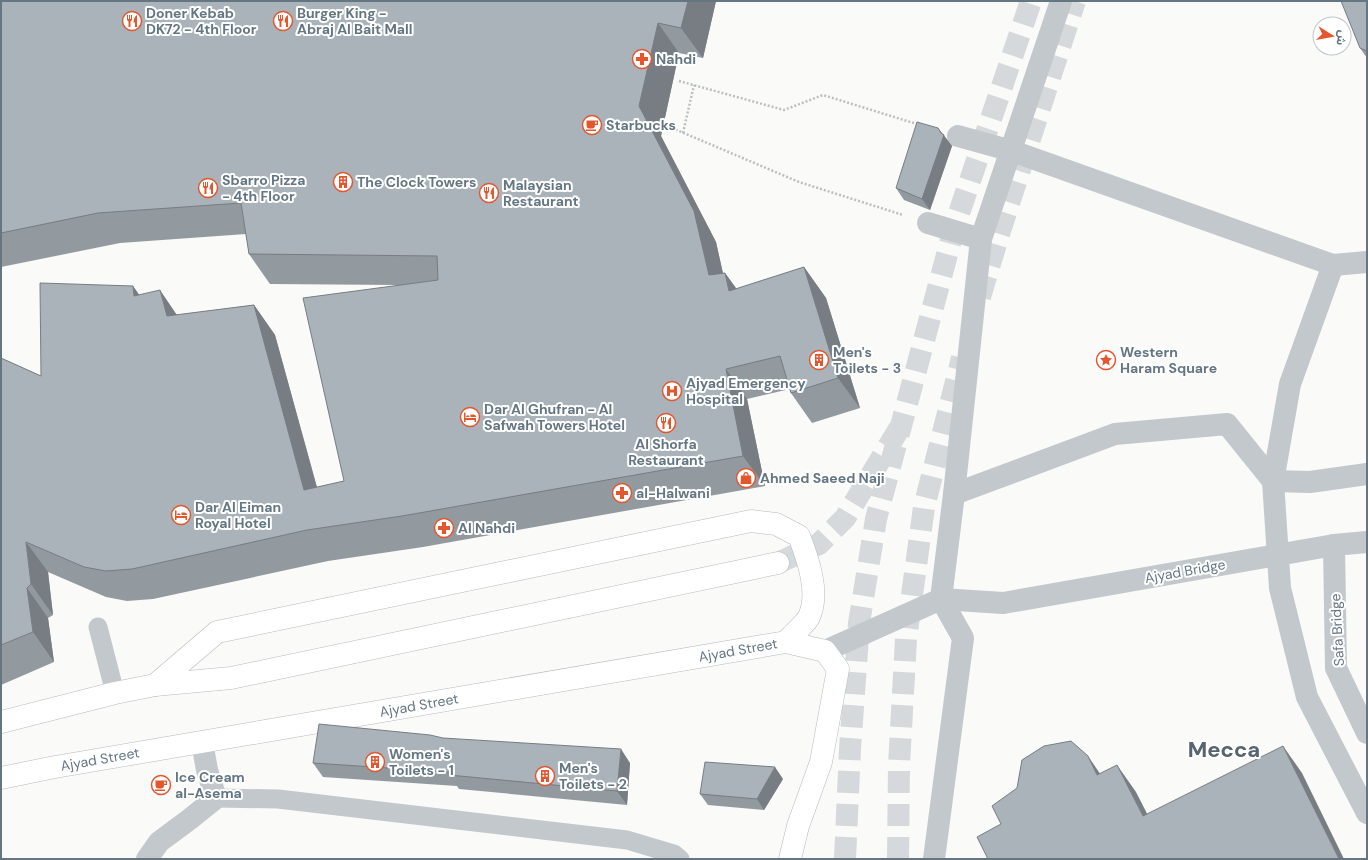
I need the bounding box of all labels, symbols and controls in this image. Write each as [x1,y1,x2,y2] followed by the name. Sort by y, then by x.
[146,4,257,38] place label: Doner Kebab DK72 - 4th Floor
[297,4,413,38] place label: Burger King - Abraj Al Bait Mall
[121,10,143,32] restaurant icon: Doner Kebab DK72 - 4th Floor
[272,10,294,32] restaurant icon: Burger King - Abraj Al Bait Mall
[1312,16,1352,56] north arrow
[1334,29,1350,47] text: ش
[631,48,653,70] pharmacy icon: Nahdi
[656,50,696,68] place label: Nahdi
[581,114,603,136] cafe icon: Starbucks
[606,116,676,134] place label: Starbucks
[222,171,305,205] place label: Sbarro Pizza - 4th Floor
[332,171,354,193] building icon: The Clock Towers
[357,173,476,191] place label: The Clock Towers
[503,176,579,210] place label: Malaysian Restaurant
[197,177,219,199] restaurant icon: Sbarro Pizza - 4th Floor
[478,182,500,204] restaurant icon: Malaysian Restaurant
[833,343,901,377] place label: Men's Toilets - 3
[1120,343,1217,377] place label: Western Haram Square
[808,349,830,371] building icon: Men's Toilets - 3
[1095,349,1117,371] place icon: Western Haram Square
[686,374,806,408] place label: Ajyad Emergency Hospital
[661,380,683,402] hospital icon: Ajyad Emergency Hospital
[484,400,625,434] place label: Dar Al Ghufran - Al Safwah Towers Hotel
[459,406,481,428] hotel icon: Dar Al Ghufran - Al Safwah Towers Hotel
[655,412,677,434] restaurant icon: Al Shorfa Restaurant
[628,435,704,469] place label: Al Shorfa Restaurant
[735,467,757,489] shop icon: Ahmed Saeed Naji
[760,469,885,487] place label: Ahmed Saeed Naji
[611,482,633,504] pharmacy icon: al-Halwani
[636,484,710,502] place label: al-Halwani
[195,498,281,532] place label: Dar Al Eiman Royal Hotel
[170,504,192,526] hotel icon: Dar Al Eiman Royal Hotel
[433,517,455,539] pharmacy icon: Al Nahdi
[458,519,515,537] place label: Al Nahdi
[1143,555,1227,587] street label: Ajyad Bridge
[1326,593,1348,667] street label: Safa Bridge
[697,634,779,666] street label: Ajyad Street
[378,689,460,721] street label: Ajyad Street
[1188,735,1260,764] district label: Mecca
[59,743,141,775] street label: Ajyad Street
[389,745,454,779] place label: Women's Toilets - 1
[364,751,386,773] building icon: Women's Toilets - 1
[559,759,627,793] place label: Men's Toilets - 2
[534,765,556,787] building icon: Men's Toilets - 2
[175,768,245,802] place label: Ice Cream al-Asema
[150,774,172,796] cafe icon: Ice Cream al-Asema

